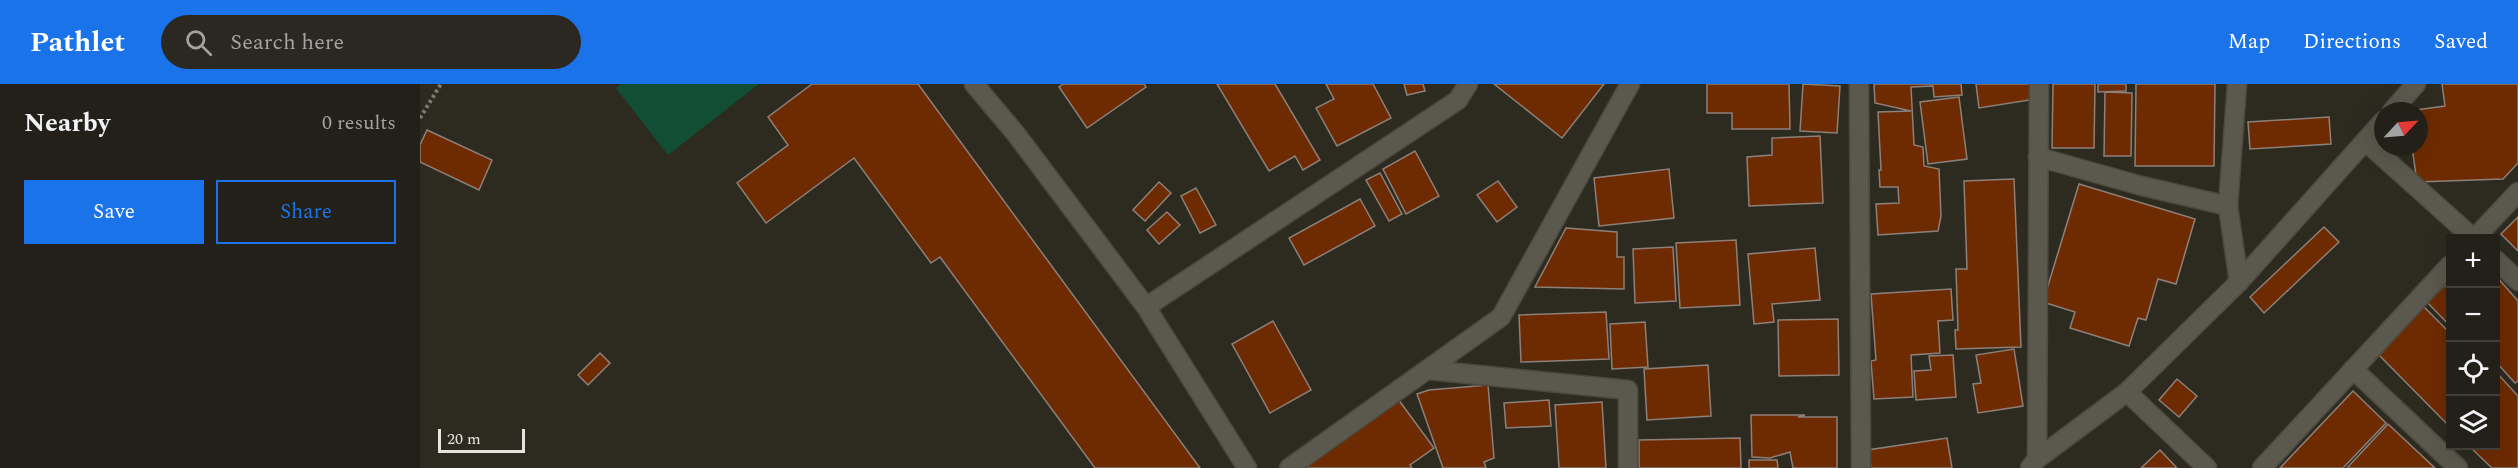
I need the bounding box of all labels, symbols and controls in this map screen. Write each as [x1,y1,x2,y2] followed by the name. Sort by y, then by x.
[161,15,581,69] search box
[30,21,125,64] text: Pathlet
[182,26,215,59] icon: search
[230,26,344,59] text: Search here
[2228,26,2270,58] text: Map
[2303,26,2401,58] text: Directions
[2434,26,2488,58] text: Saved
[2374,102,2428,156] north arrow
[24,103,110,143] text: Nearby
[322,108,396,138] text: 0 results
[24,180,204,244] button: Save
[216,180,396,244] button: Share
[2446,234,2500,450] map controls
[2446,234,2500,288] button: +
[2446,288,2500,342] button: −
[2446,342,2500,396] button: locate
[2446,396,2500,450] button: layers
[438,426,525,454] scale bar
[447,427,481,451] text: 20 m

